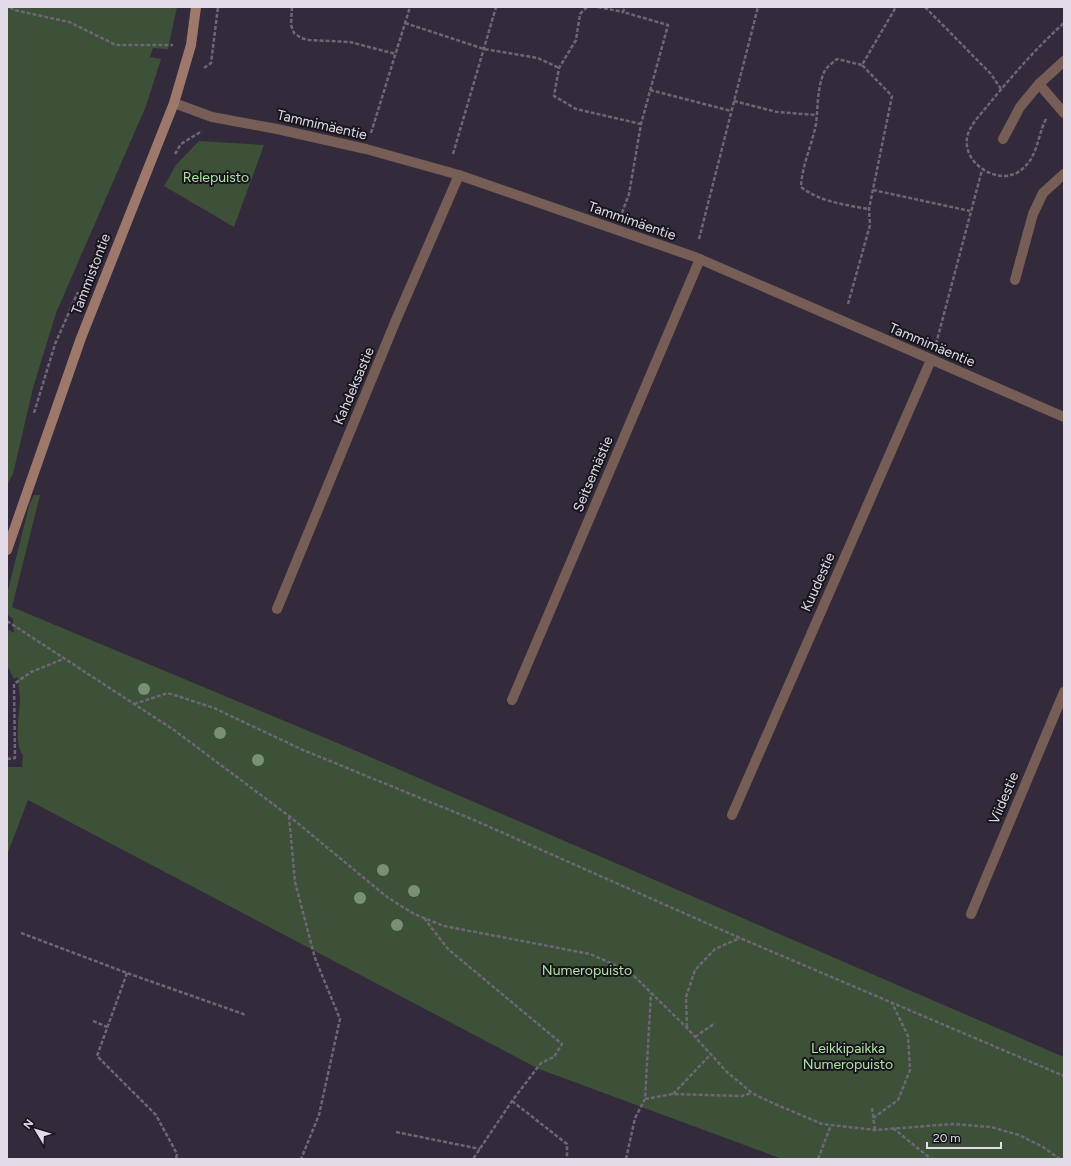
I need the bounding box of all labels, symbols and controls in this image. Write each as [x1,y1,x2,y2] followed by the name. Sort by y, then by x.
[275,106,369,144] street label: Tammimäentie
[183,169,249,186] park label: Relepuisto
[586,198,678,244] street label: Tammimäentie
[68,231,114,317] street label: Tammistontie
[886,319,978,371] street label: Tammimäentie
[330,344,378,427] street label: Kahdeksastie
[569,433,617,514] street label: Seitsemästie
[797,550,839,614] street label: Kuudestie
[985,769,1023,827] street label: Viidestie
[542,962,632,979] park label: Numeropuisto
[803,1040,893,1073] park label: Leikkipaikka Numeropuisto
[16,1110,56,1150] north arrow
[21,1117,36,1132] text: N
[927,1124,1001,1150] scale bar
[933,1131,961,1145] text: 20 m

